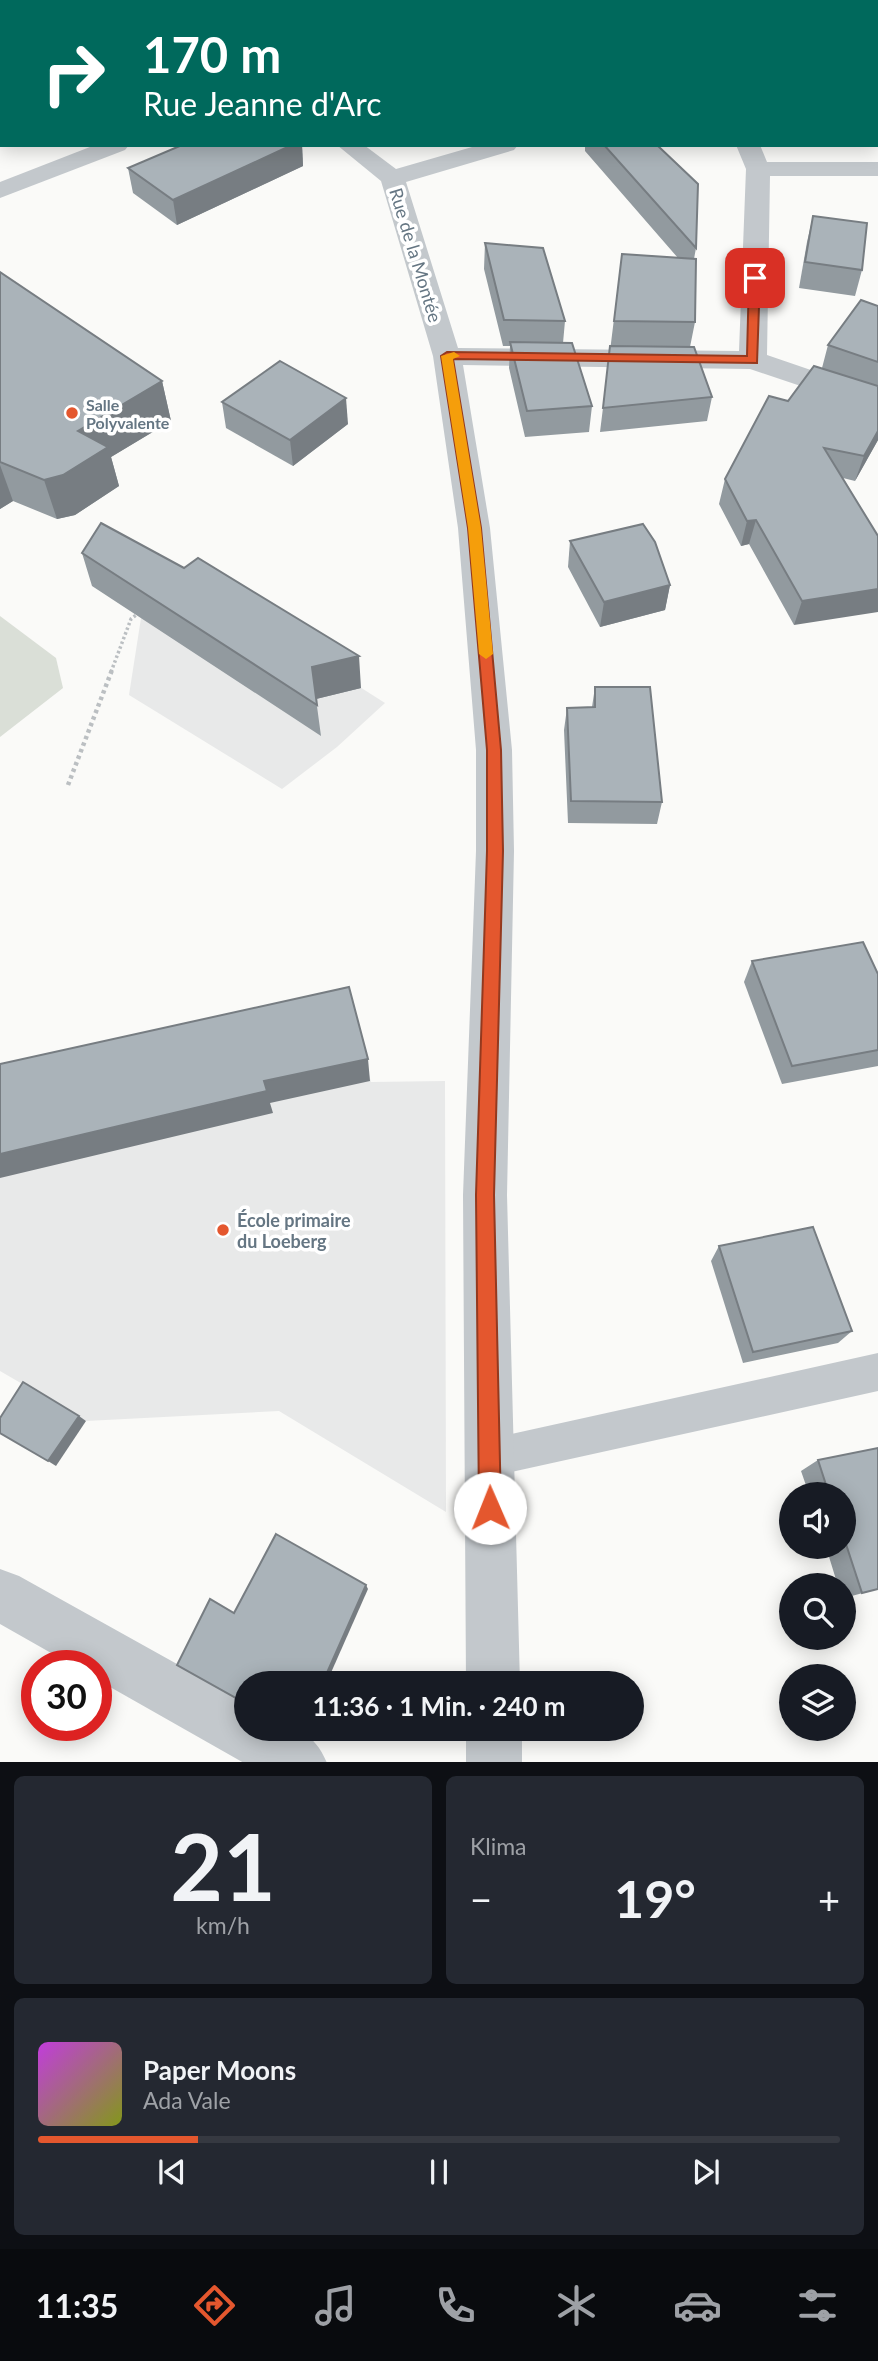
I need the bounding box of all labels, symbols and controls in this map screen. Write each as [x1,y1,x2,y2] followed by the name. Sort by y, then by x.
[143,25,281,83] text: 170 m
[28,28,119,119] icon: right
[143,84,381,123] text: Rue Jeanne d'Arc
[385,185,447,325] street label: Rue de la Montée
[725,248,785,308] pin
[736,259,774,297] icon: arrive
[86,395,170,432] place label: Salle Polyvalente
[64,405,80,421] marker: Salle Polyvalente
[237,1209,351,1252] place label: École primaire du Loeberg
[215,1222,231,1238] marker: École primaire du Loeberg
[453,1471,527,1545] position arrow
[779,1482,856,1741] map controls
[779,1482,856,1559] button: sound
[779,1573,856,1650] button: search
[21,1650,112,1741] speed limit sign: 30
[779,1664,856,1741] button: layers
[312,1690,566,1722] text: 11:36 · 1 Min. · 240 m
[170,1811,276,1920] text: 21
[470,1832,527,1860] text: Klima
[614,1867,696,1929] text: 19°
[470,1876,492,1922] text: −
[818,1876,840,1922] text: +
[196,1911,250,1939] text: km/h
[143,2054,296,2086] text: Paper Moons
[143,2086,231,2114] text: Ada Vale
[153,2153,191,2191] icon: previous
[420,2153,458,2191] icon: pause
[687,2153,725,2191] icon: next
[190,2281,239,2330] icon: directions
[311,2281,360,2330] icon: music
[431,2281,480,2330] icon: phone
[552,2281,601,2330] icon: climate
[673,2281,722,2330] icon: car
[793,2281,842,2330] icon: filters
[36,2286,118,2325] text: 11:35

